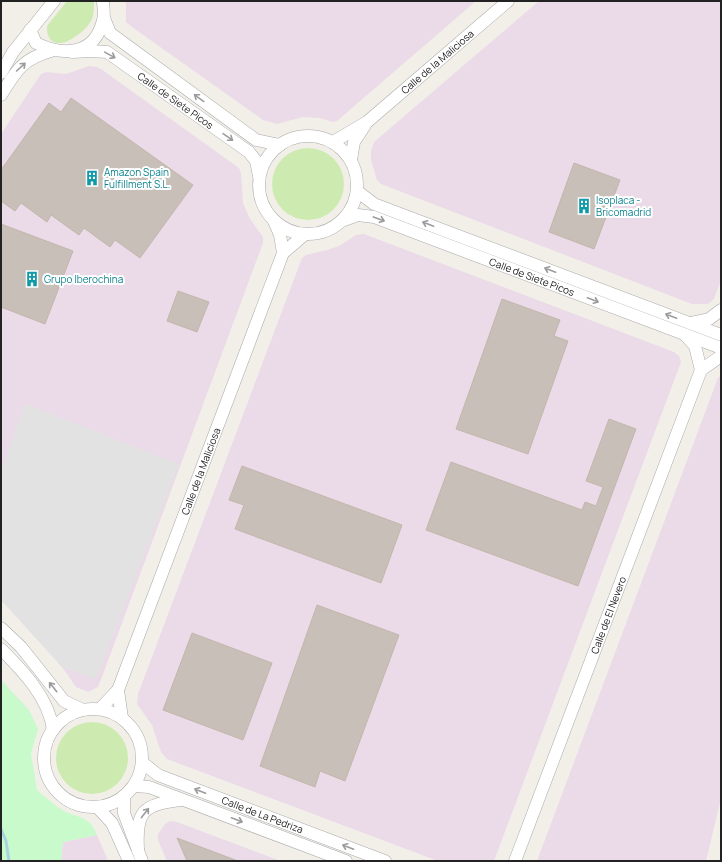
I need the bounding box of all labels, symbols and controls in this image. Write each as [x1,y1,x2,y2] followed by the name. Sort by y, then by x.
[398,26,477,97] street label: Calle de la Maliciosa
[104,52,116,60] one-way arrow
[16,62,26,72] one-way arrow
[135,69,216,132] street label: Calle de Siete Picos
[194,94,205,102] one-way arrow
[223,133,234,141] one-way arrow
[104,165,170,191] place label: Amazon Spain Fulfillment S.L.
[83,169,101,187] building icon: Amazon Spain Fulfillment S.L.
[596,193,651,219] place label: Isoplaca - Bricomadrid
[575,197,593,215] building icon: Isoplaca - Bricomadrid
[373,216,385,224] one-way arrow
[423,220,435,228] one-way arrow
[487,254,577,299] street label: Calle de Siete Picos
[544,266,556,274] one-way arrow
[23,270,41,288] building icon: Grupo Iberochina
[44,272,123,286] place label: Grupo Iberochina
[586,296,598,304] one-way arrow
[666,312,678,320] one-way arrow
[178,426,223,517] street label: Calle de la Maliciosa
[587,574,629,656] street label: Calle de El Nevero
[48,681,57,692] one-way arrow
[195,787,207,795] one-way arrow
[220,793,305,836] street label: Calle de La Pedriza
[140,808,149,819] one-way arrow
[231,817,243,825] one-way arrow
[343,843,355,851] one-way arrow

